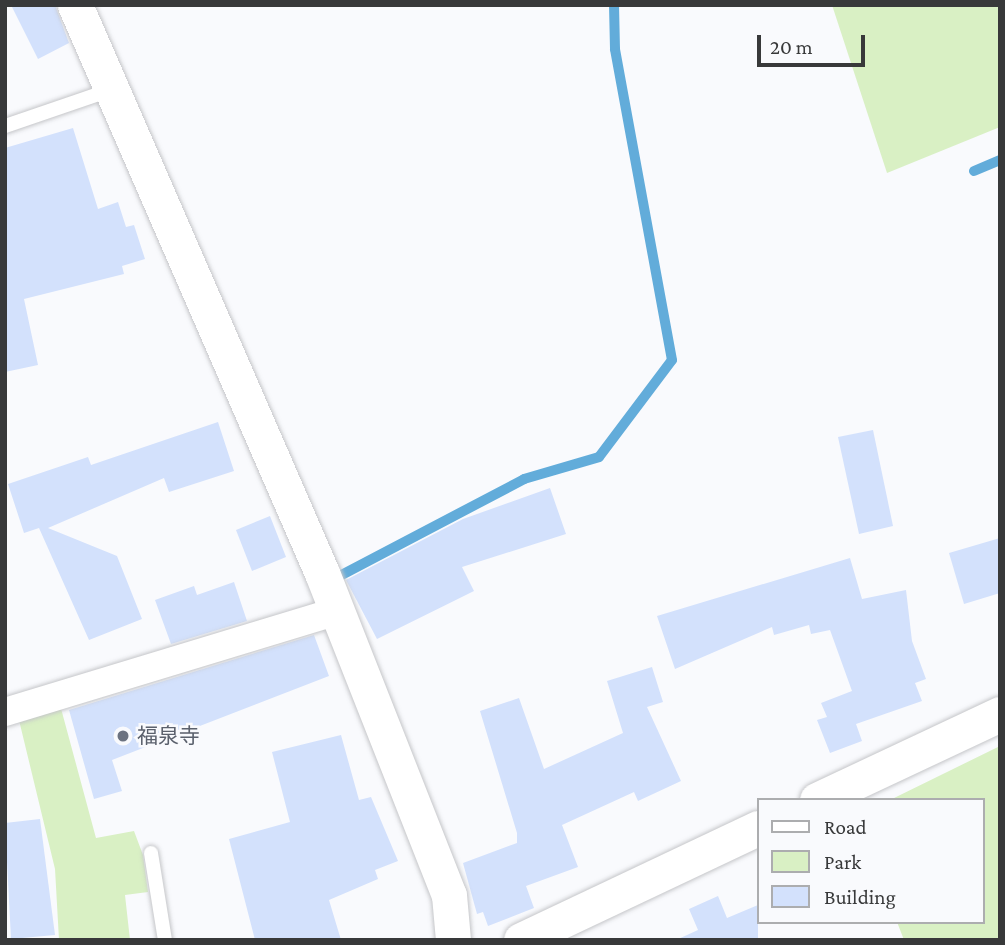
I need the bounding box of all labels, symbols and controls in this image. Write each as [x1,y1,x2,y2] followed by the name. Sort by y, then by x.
[760,21,869,65] scale bar
[770,35,813,59] text: 20 m
[137,723,200,749] place label: 福泉寺
[115,728,131,744] marker: 福泉寺
[757,798,984,924] legend
[824,815,867,839] text: Road
[824,850,861,874] text: Park
[824,885,896,909] text: Building

